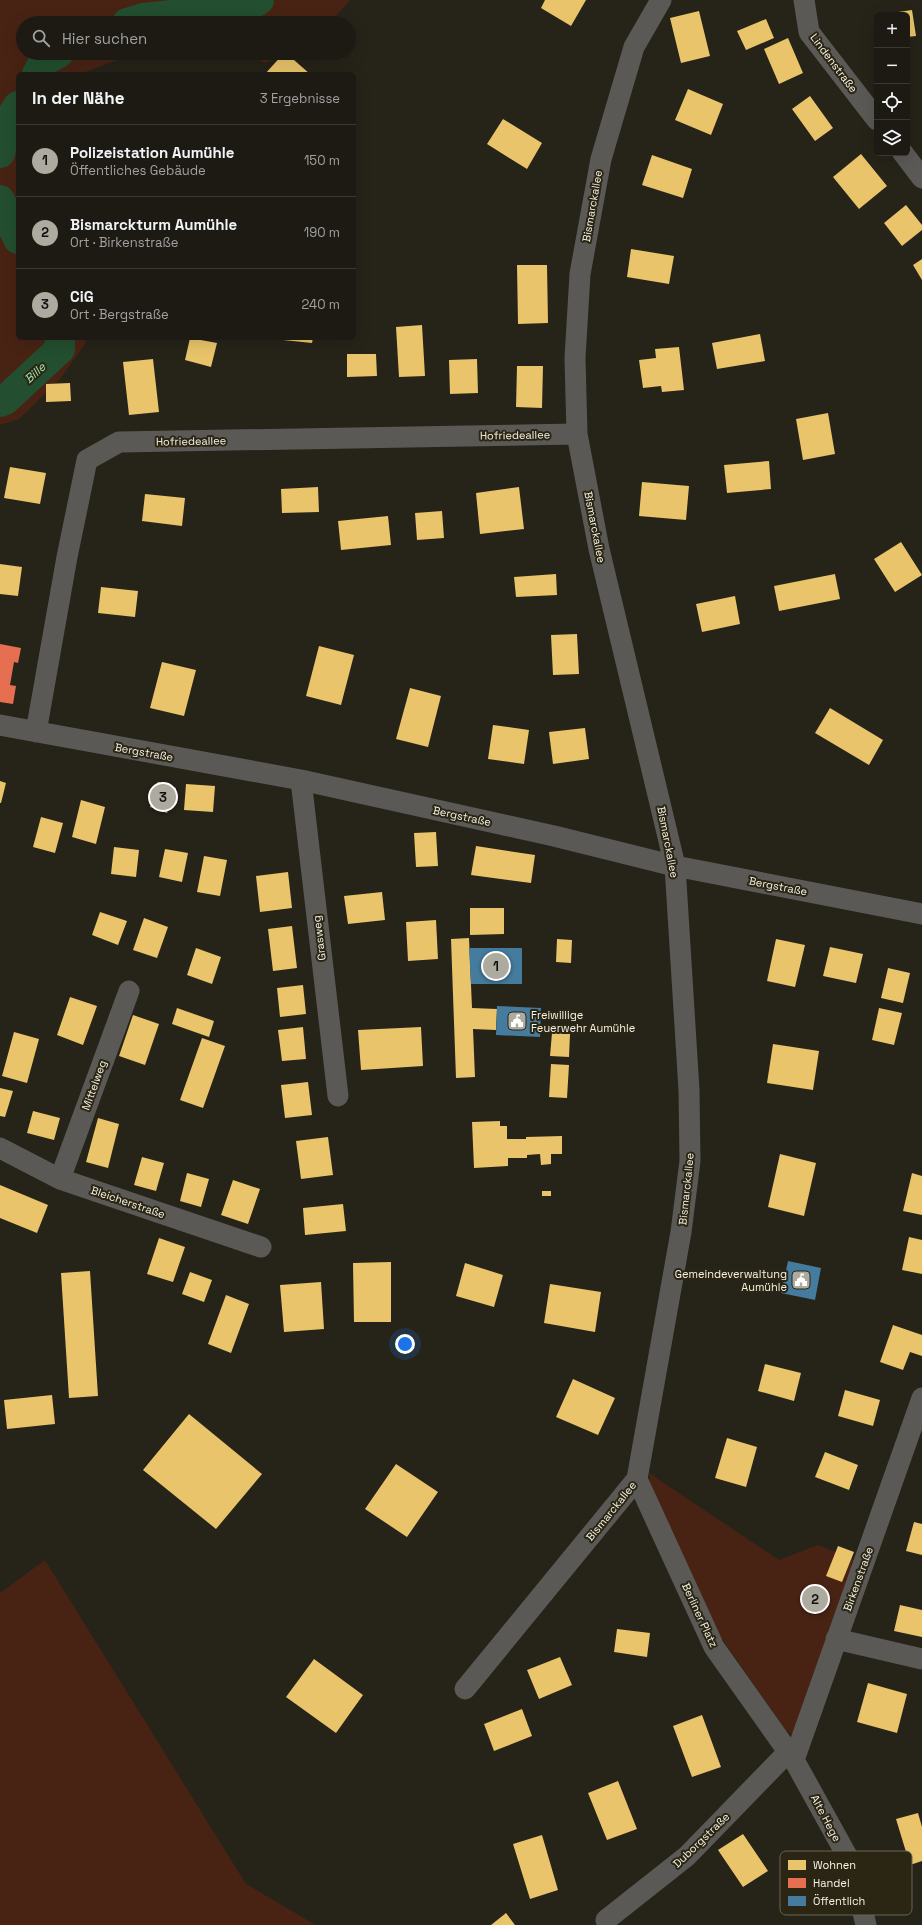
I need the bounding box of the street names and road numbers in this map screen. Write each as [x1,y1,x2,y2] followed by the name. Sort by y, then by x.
[807,31,861,95] street label: Lindenstraße
[579,169,605,243] street label: Bismarckallee
[480,427,550,443] street label: Hofriedeallee
[156,433,226,449] street label: Hofriedeallee
[581,490,609,564] street label: Bismarckallee
[114,740,174,764] street label: Bergstraße
[432,803,492,829] street label: Bergstraße
[654,805,682,879] street label: Bismarckallee
[748,873,808,899] street label: Bergstraße
[309,915,329,961] street label: Grasweg
[78,1058,110,1112] street label: Mittelweg
[675,1152,697,1226] street label: Bismarckallee
[89,1183,167,1221] street label: Bleicherstraße
[583,1478,639,1544] street label: Bismarckallee
[840,1545,876,1613] street label: Birkenstraße
[679,1580,721,1650] street label: Berliner Platz
[808,1792,844,1844] street label: Alte Hege
[670,1809,732,1871] street label: Duborgstraße

